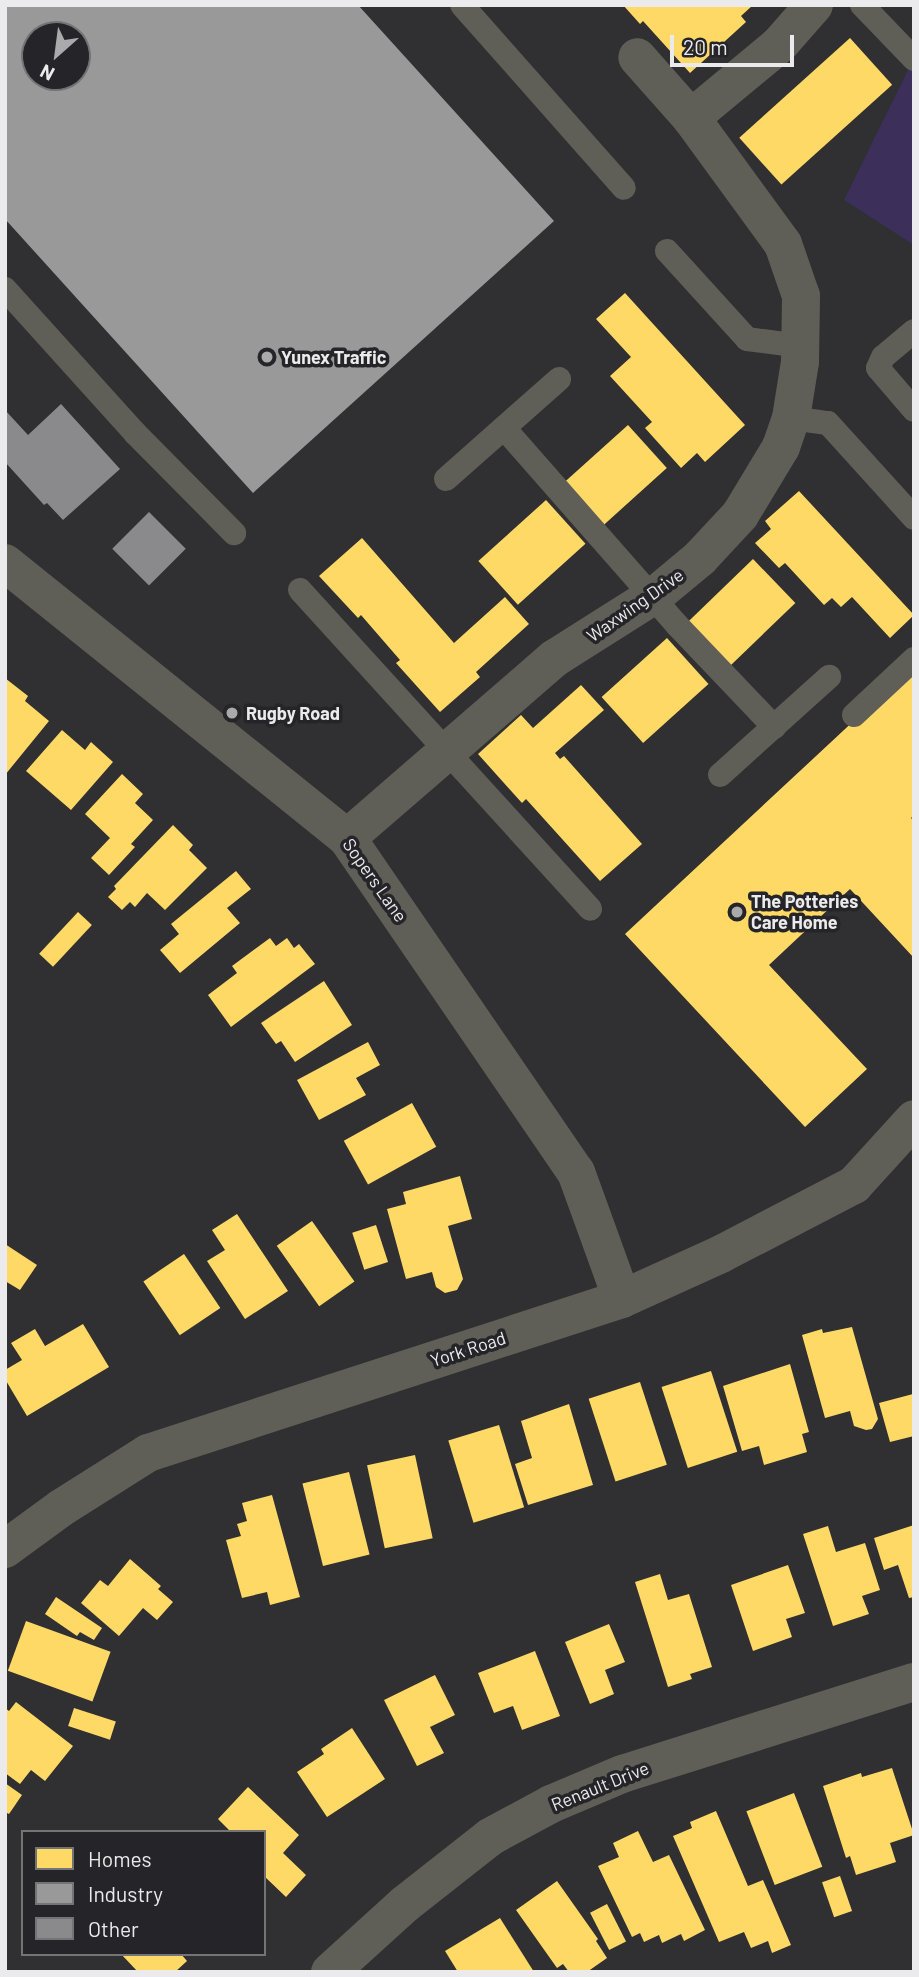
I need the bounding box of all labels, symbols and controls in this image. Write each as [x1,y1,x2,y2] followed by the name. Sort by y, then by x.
[21,21,91,91] north arrow
[674,21,798,65] scale bar
[683,34,728,59] text: 20 m
[36,60,58,86] text: N
[281,346,386,368] place label: Yunex Traffic
[259,349,275,365] marker: Yunex Traffic
[582,564,688,646] street label: Waxwing Drive
[246,702,340,724] place label: Rugby Road
[224,705,240,721] marker: Rugby Road
[338,834,412,926] street label: Sopers Lane
[751,891,858,934] place label: The Potteries Care Home
[729,904,745,920] marker: The Potteries Care Home
[428,1327,508,1371] street label: York Road
[548,1757,652,1815] street label: Renault Drive
[21,1830,266,1956] legend
[88,1846,152,1871] text: Homes
[88,1881,163,1906] text: Industry
[88,1916,139,1941] text: Other

